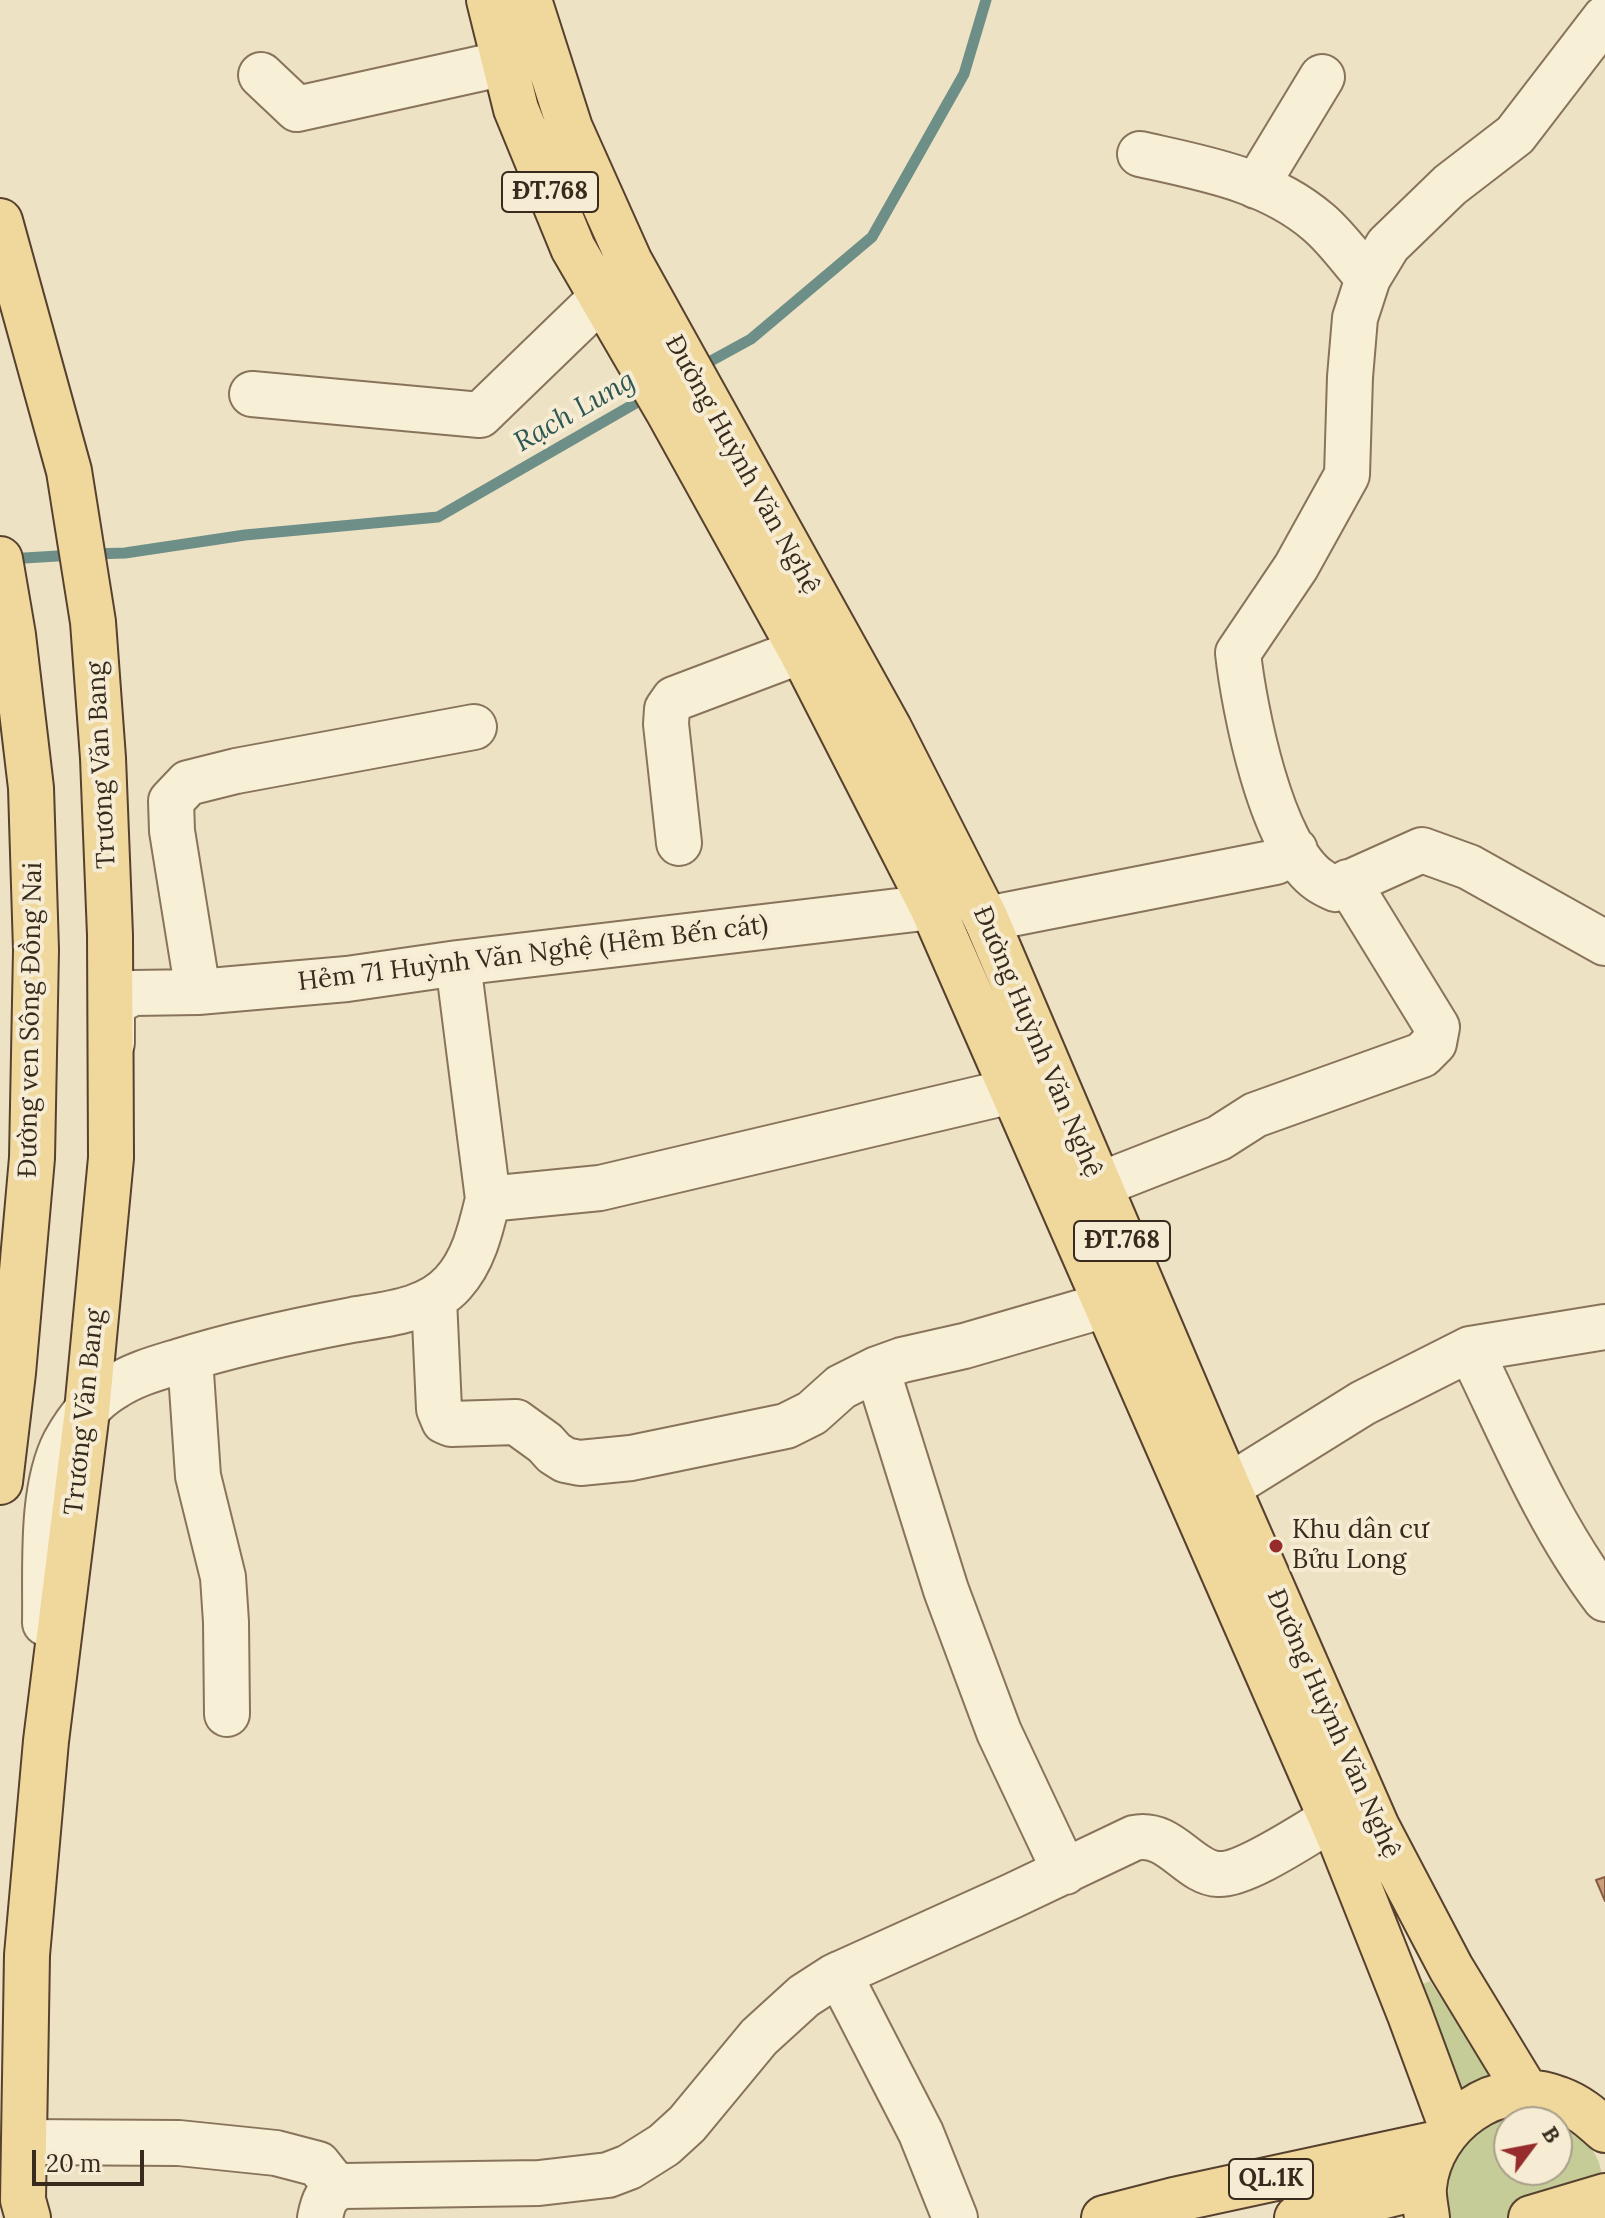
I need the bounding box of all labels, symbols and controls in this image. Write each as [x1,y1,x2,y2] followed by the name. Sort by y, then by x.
[502,172,598,212] road number: ĐT.768
[658,330,826,600] street label: Đường Huỳnh Văn Nghệ
[509,364,641,460] water label: Rạch Lung
[81,661,123,869] street label: Trương Văn Bang
[13,862,49,1178] street label: Đường ven Sông Đồng Nai
[966,902,1108,1182] street label: Đường Huỳnh Văn Nghệ
[296,910,770,998] street label: Hẻm 71 Huỳnh Văn Nghệ (Hẻm Bến cát)
[1074,1221,1170,1261] road number: ĐT.768
[59,1307,111,1517] street label: Trương Văn Bang
[1292,1515,1429,1576] place label: Khu dân cư Bửu Long
[1267,1537,1285,1555] marker: Khu dân cư Bửu Long
[1260,1585,1406,1863] street label: Đường Huỳnh Văn Nghệ
[1493,2106,1573,2186] north arrow
[1536,2121,1567,2148] text: B
[36,2134,148,2184] scale bar
[46,2148,102,2179] text: 20 m
[1229,2159,1313,2199] road number: QL.1K

